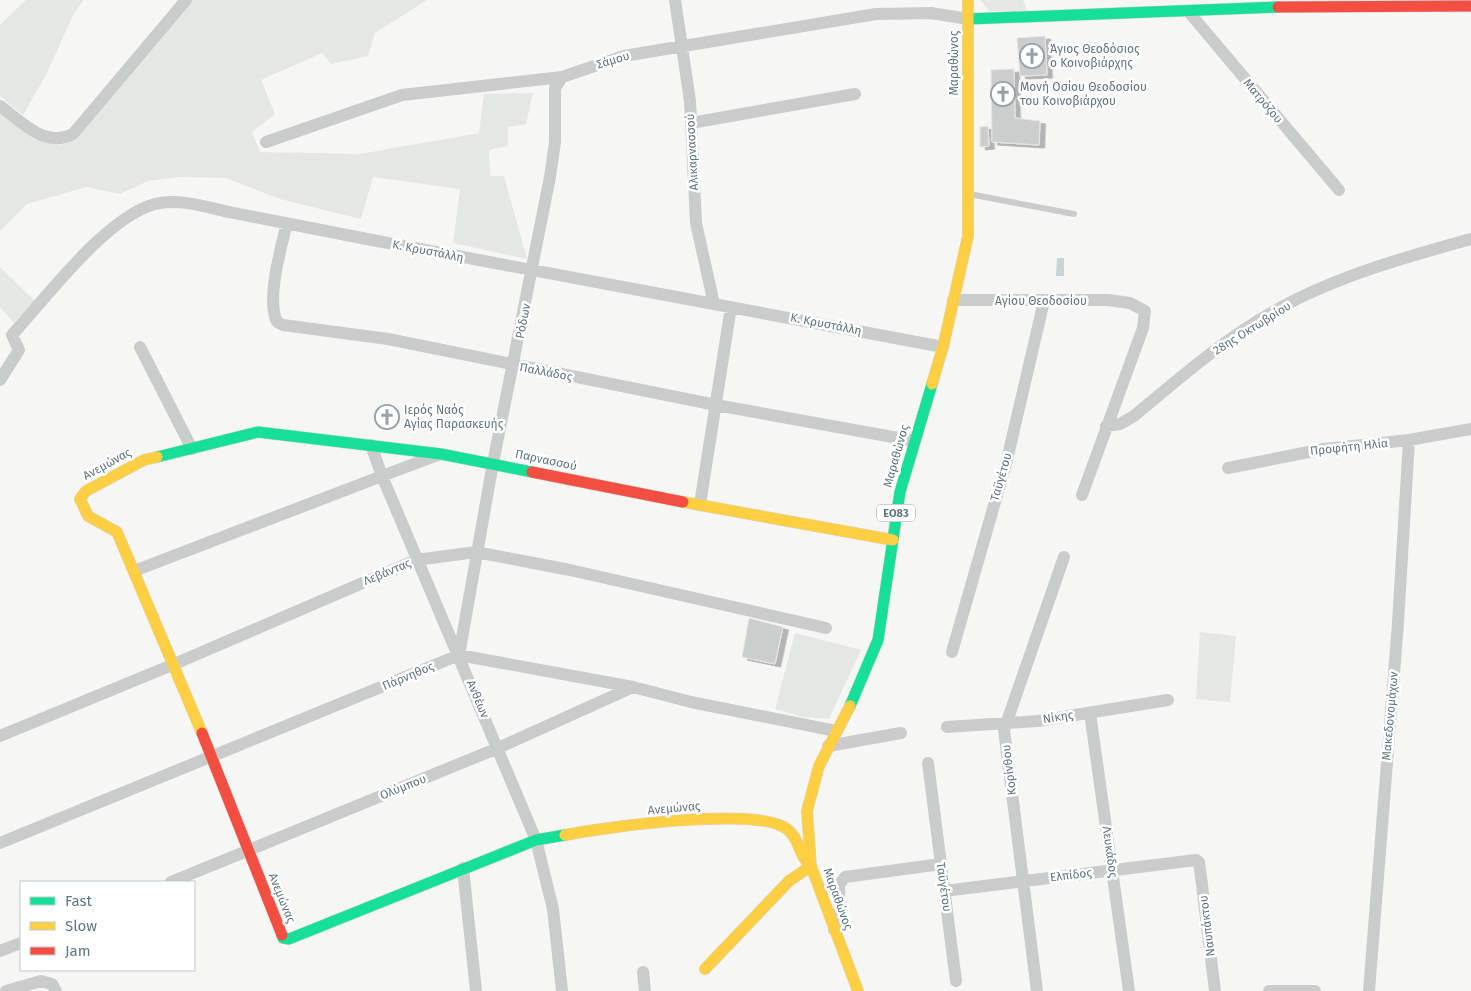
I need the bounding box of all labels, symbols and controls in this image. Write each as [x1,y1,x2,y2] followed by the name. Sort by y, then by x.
[947,30,961,95] street label: Μαραθώνος
[1050,42,1140,70] place label: Άγιος Θεοδόσιος ο Κοινοβιάρχης
[1019,43,1045,69] church icon: Άγιος Θεοδόσιος ο Κοινοβιάρχης
[595,48,631,72] street label: Σάμου
[1240,76,1286,126] street label: Ματρόζου
[1019,80,1147,108] place label: Μονή Οσίου Θεοδοσίου του Κοινοβιάρχου
[990,81,1016,107] church icon: Μονή Οσίου Θεοδοσίου του Κοινοβιάρχου
[683,113,701,191] street label: Αλικαρνασσού
[391,237,465,265] street label: Κ. Κρυστάλλη
[995,294,1087,308] street label: Αγίου Θεοδοσίου
[1211,298,1294,358] street label: 28ης Οκτωβρίου
[513,302,533,340] street label: Ρόδων
[789,310,863,338] street label: Κ. Κρυστάλλη
[519,360,574,384] street label: Παλλάδος
[404,403,504,431] place label: Ιερός Ναός Αγίας Παρασκευής
[374,404,400,430] church icon: Ιερός Ναός Αγίας Παρασκευής
[880,422,912,489] street label: Μαραθώνος
[1309,436,1389,458] street label: Προφήτη Ηλία
[81,445,134,483] street label: Ανεμώνας
[514,447,578,473] street label: Παρνασσού
[987,451,1015,503] street label: Ταϋγέτου
[877,504,915,522] road number: ΕΟ83
[361,556,413,588] street label: Λεβάντας
[380,659,436,693] street label: Πάρνηθος
[1379,671,1401,761] street label: Μακεδονομάχων
[464,678,492,720] street label: Ανθέων
[1042,708,1075,726] street label: Νίκης
[999,744,1019,796] street label: Κορίνθου
[378,771,428,803] street label: Ολύμπου
[647,799,701,817] street label: Ανεμώνας
[1099,825,1121,879] street label: Λευκάδος
[934,861,954,913] street label: Ταϋγέτου
[1049,865,1093,885] street label: Ελπίδος
[820,866,856,932] street label: Μαραθώνος
[266,871,299,925] street label: Ανεμώνας
[20,881,195,971] legend
[65,892,92,910] text: Fast
[1196,895,1218,957] street label: Ναυπάκτου
[65,917,97,935] text: Slow
[65,942,91,960] text: Jam

